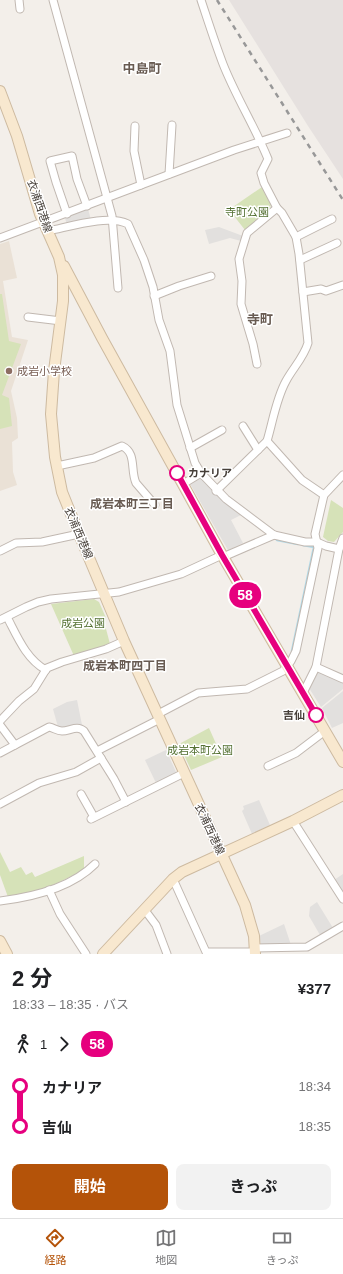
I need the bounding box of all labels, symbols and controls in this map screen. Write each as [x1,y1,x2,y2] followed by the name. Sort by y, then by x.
[122,61,162,76] district label: 中島町
[25,178,55,234] street label: 衣浦西港線
[225,206,269,218] park label: 寺町公園
[247,312,273,327] district label: 寺町
[17,365,72,377] place label: 成岩小学校
[4,366,14,376] marker: 成岩小学校
[169,465,185,481] marker: カナリア
[188,467,232,479] place label: カナリア
[90,497,174,511] district label: 成岩本町三丁目
[63,505,95,561] street label: 衣浦西港線
[227,582,263,608] line badge: 58
[237,587,253,603] text: 58
[61,617,105,629] park label: 成岩公園
[83,659,167,673] district label: 成岩本町四丁目
[308,707,324,723] marker: 吉仙
[283,709,305,721] place label: 吉仙
[167,744,233,756] park label: 成岩本町公園
[193,802,227,856] street label: 衣浦西港線
[12,966,52,991] text: 2 分
[298,980,331,997] text: ¥377
[12,997,129,1012] text: 18:33 – 18:35 · バス
[12,1033,34,1055] icon: walk
[53,1033,75,1055] icon: forward
[89,1036,105,1052] text: 58
[40,1037,47,1052] text: 1
[42,1079,102,1096] text: カナリア
[298,1079,331,1094] text: 18:34
[42,1119,72,1136] text: 吉仙
[298,1119,331,1134] text: 18:35
[12,1164,168,1210] button: 開始
[176,1164,331,1210] button: きっぷ
[44,1227,66,1267] tab: 経路
[155,1227,177,1267] tab: 地図
[266,1227,299,1267] tab: きっぷ

